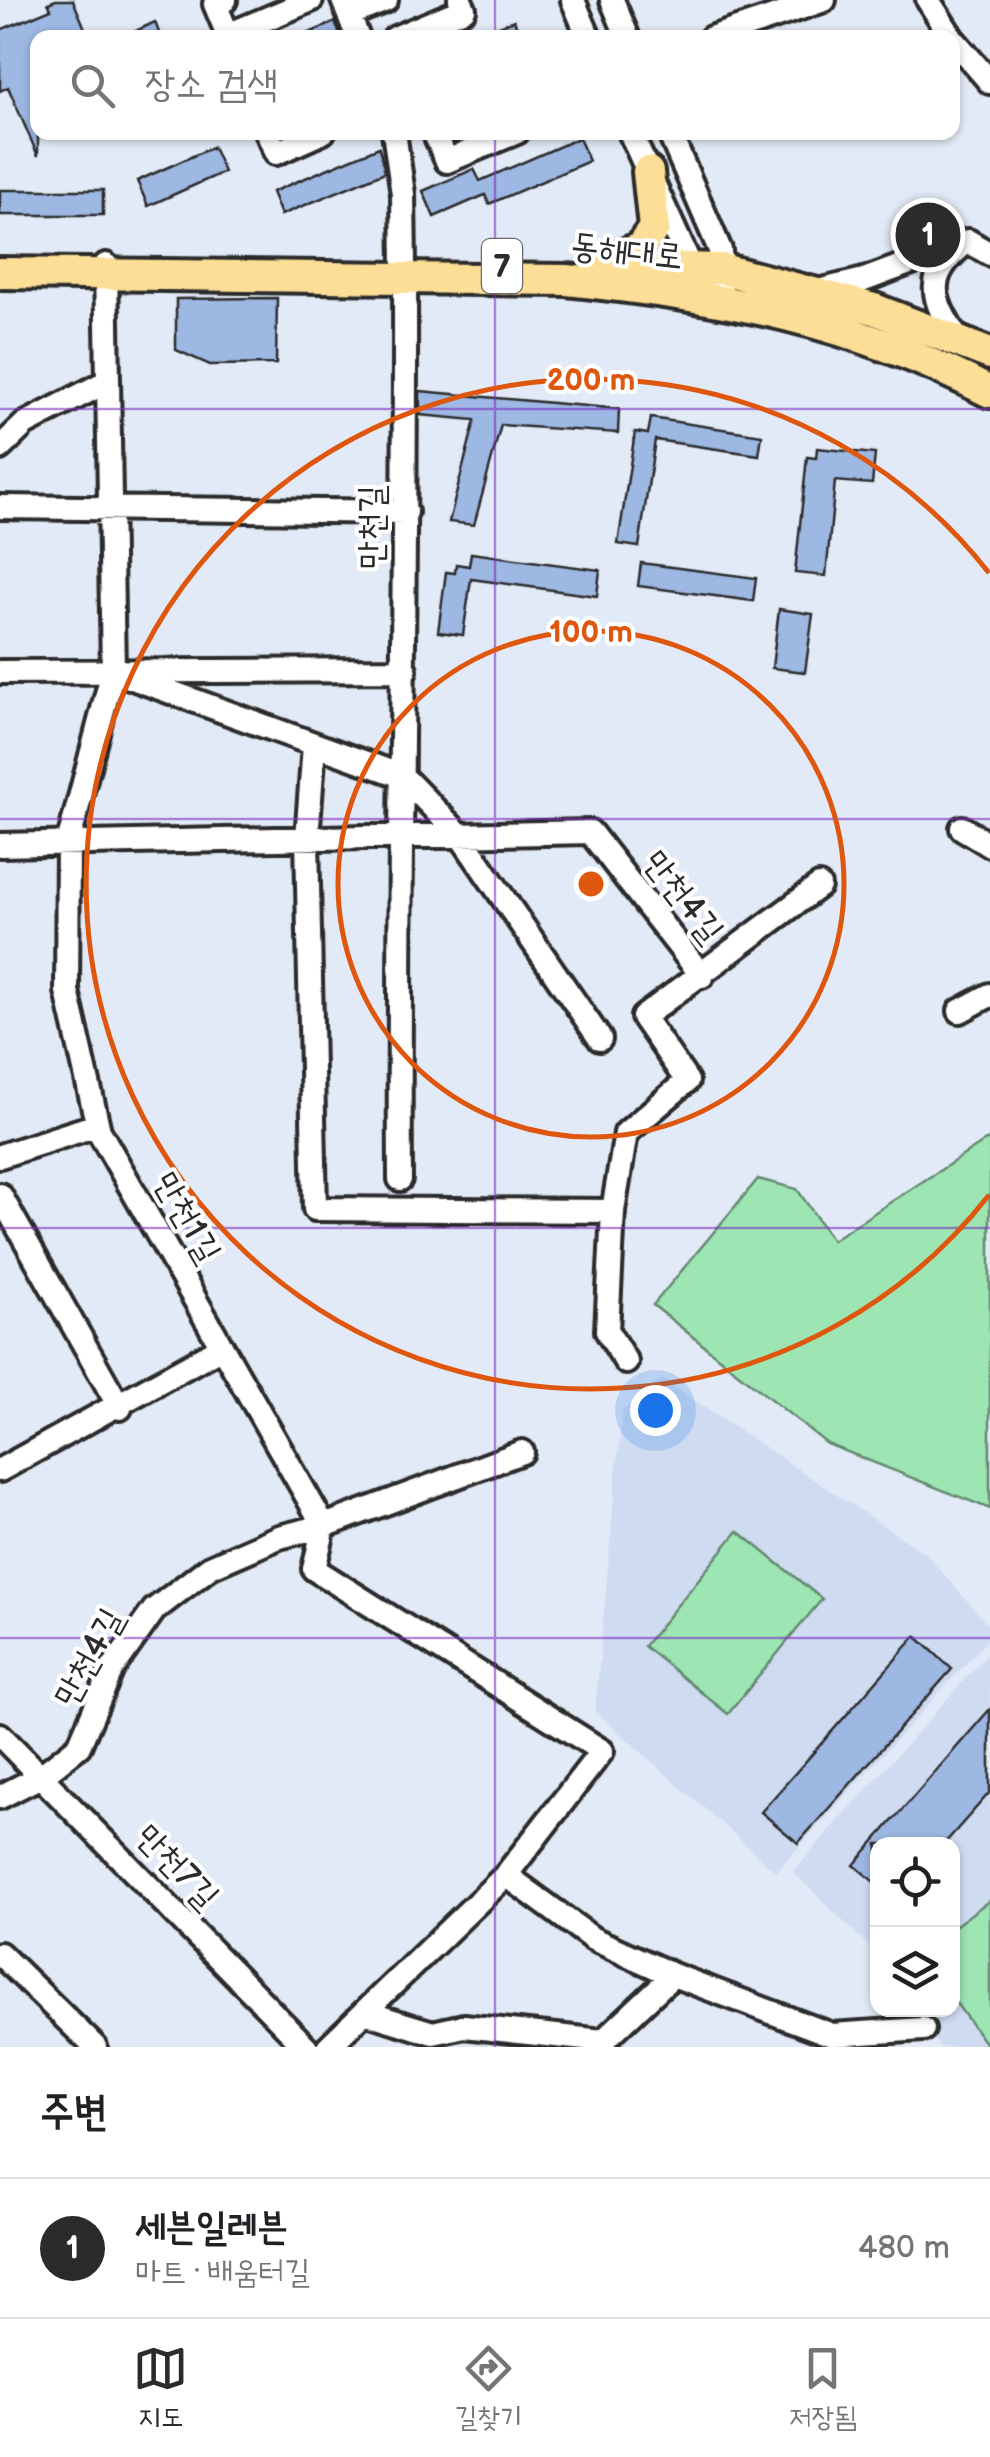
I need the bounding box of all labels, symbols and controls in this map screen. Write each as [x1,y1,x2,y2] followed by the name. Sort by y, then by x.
[30,30,960,140] search box
[65,58,120,113] icon: search
[145,62,278,107] text: 장소 검색
[896,198,960,272] pin: 1
[569,224,685,279] street label: 동해대로
[482,239,522,293] road number: 7
[547,363,635,399] text: 200 m
[351,485,394,569] street label: 만천길
[549,615,633,651] text: 100 m
[633,842,732,952] street label: 만천4길
[573,866,609,902] centre of rings
[144,1165,230,1271] street label: 만천1길
[630,1385,681,1436] your location
[45,1601,134,1714] street label: 만천4길
[126,1816,228,1919] street label: 만천7길
[870,1837,960,2017] map controls
[870,1837,960,1927] button: locate
[870,1927,960,2017] button: layers
[40,2087,108,2138] text: 주변
[135,2205,288,2250] text: 세븐일레븐
[66,2229,79,2268] text: 1
[858,2229,950,2268] text: 480 m
[135,2253,310,2292] text: 마트 · 배움터길
[133,2341,188,2436] tab: 지도
[455,2341,522,2436] tab: 길찾기
[789,2341,857,2436] tab: 저장됨

